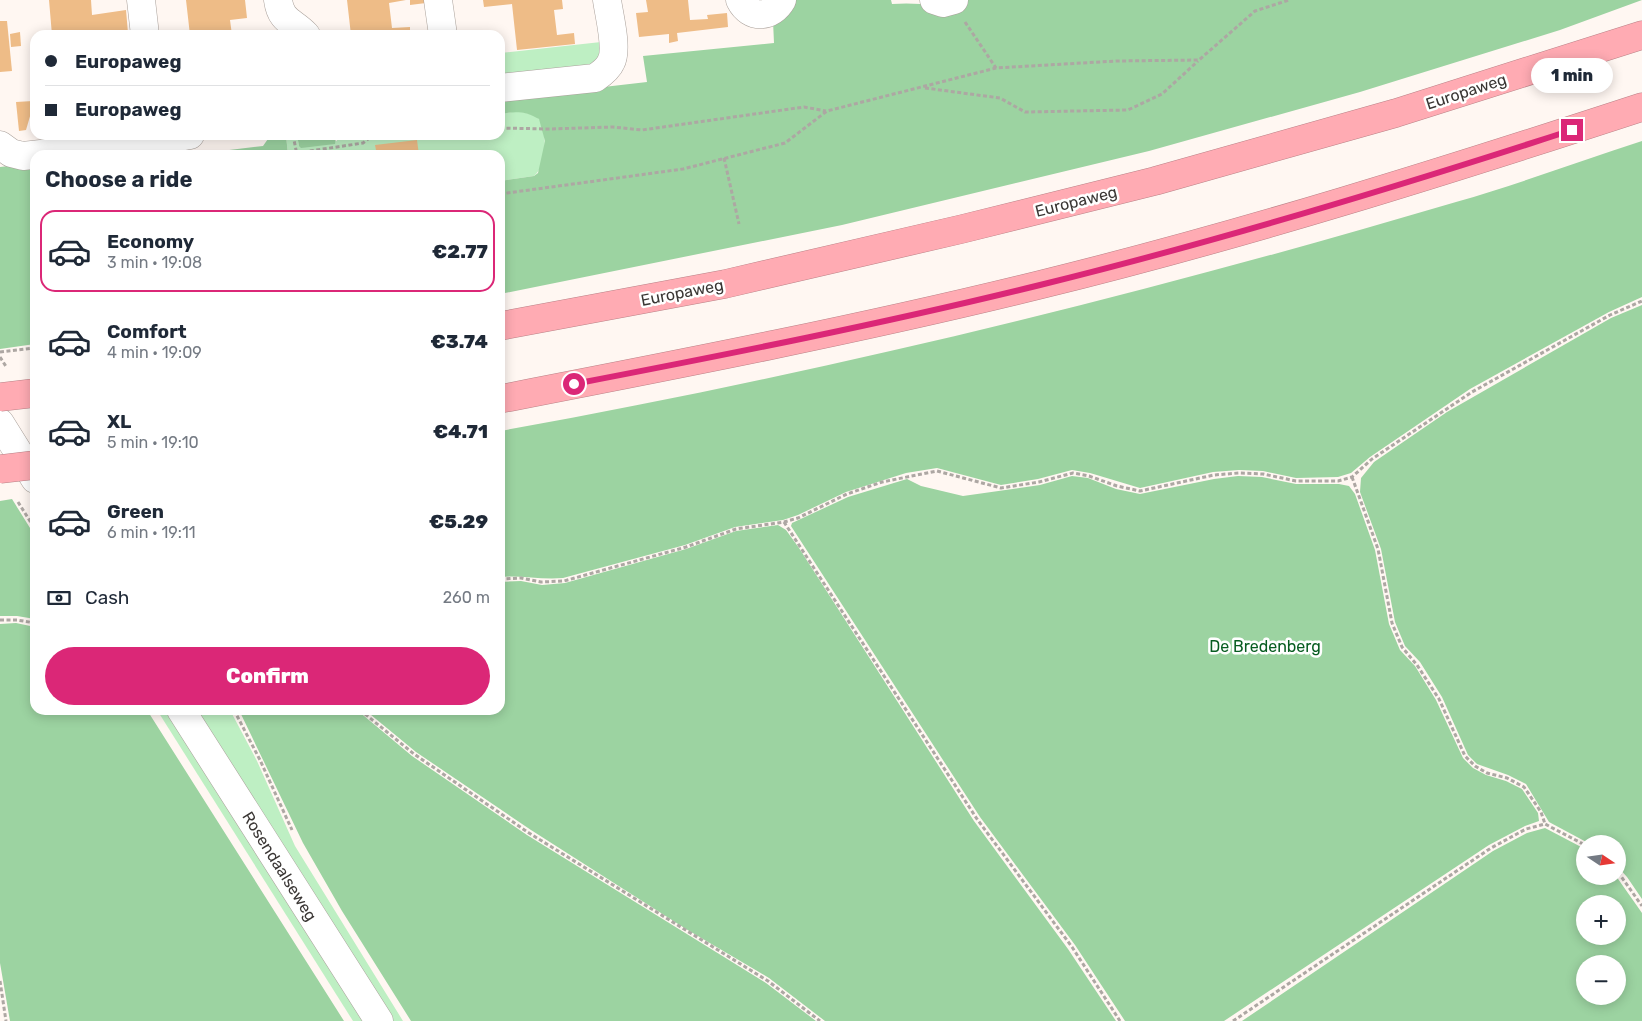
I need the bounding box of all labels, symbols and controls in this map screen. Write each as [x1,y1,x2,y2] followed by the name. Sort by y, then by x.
[75,50,181,73] text: Europaweg
[1531,58,1613,92] callout: 1 min
[1551,66,1593,85] text: 1 min
[1423,69,1509,113] street label: Europaweg
[75,98,181,121] text: Europaweg
[1561,119,1583,141] route end
[45,166,192,193] text: Choose a ride
[1033,182,1119,221] street label: Europaweg
[47,229,92,274] icon: car
[107,230,194,253] text: Economy
[432,240,488,263] text: €2.77
[107,253,202,272] text: 3 min · 19:08
[639,275,725,310] street label: Europaweg
[47,319,92,364] icon: car
[107,320,187,343] text: Comfort
[430,330,488,353] text: €3.74
[107,343,202,362] text: 4 min · 19:09
[563,373,585,395] route start
[47,409,92,454] icon: car
[107,410,131,433] text: XL
[433,420,488,443] text: €4.71
[107,433,199,452] text: 5 min · 19:10
[47,499,92,544] icon: car
[107,500,164,523] text: Green
[429,510,488,533] text: €5.29
[107,523,196,542] text: 6 min · 19:11
[45,584,73,612] icon: cash
[85,586,129,609] text: Cash
[443,588,490,607] text: 260 m
[1209,637,1321,656] park label: De Bredenberg
[45,647,490,705] button: Confirm
[238,808,321,925] street label: Rosendaalseweg
[1576,835,1626,885] north arrow
[1576,835,1626,1005] map controls
[1576,895,1626,945] button: +
[1576,955,1626,1005] button: −

